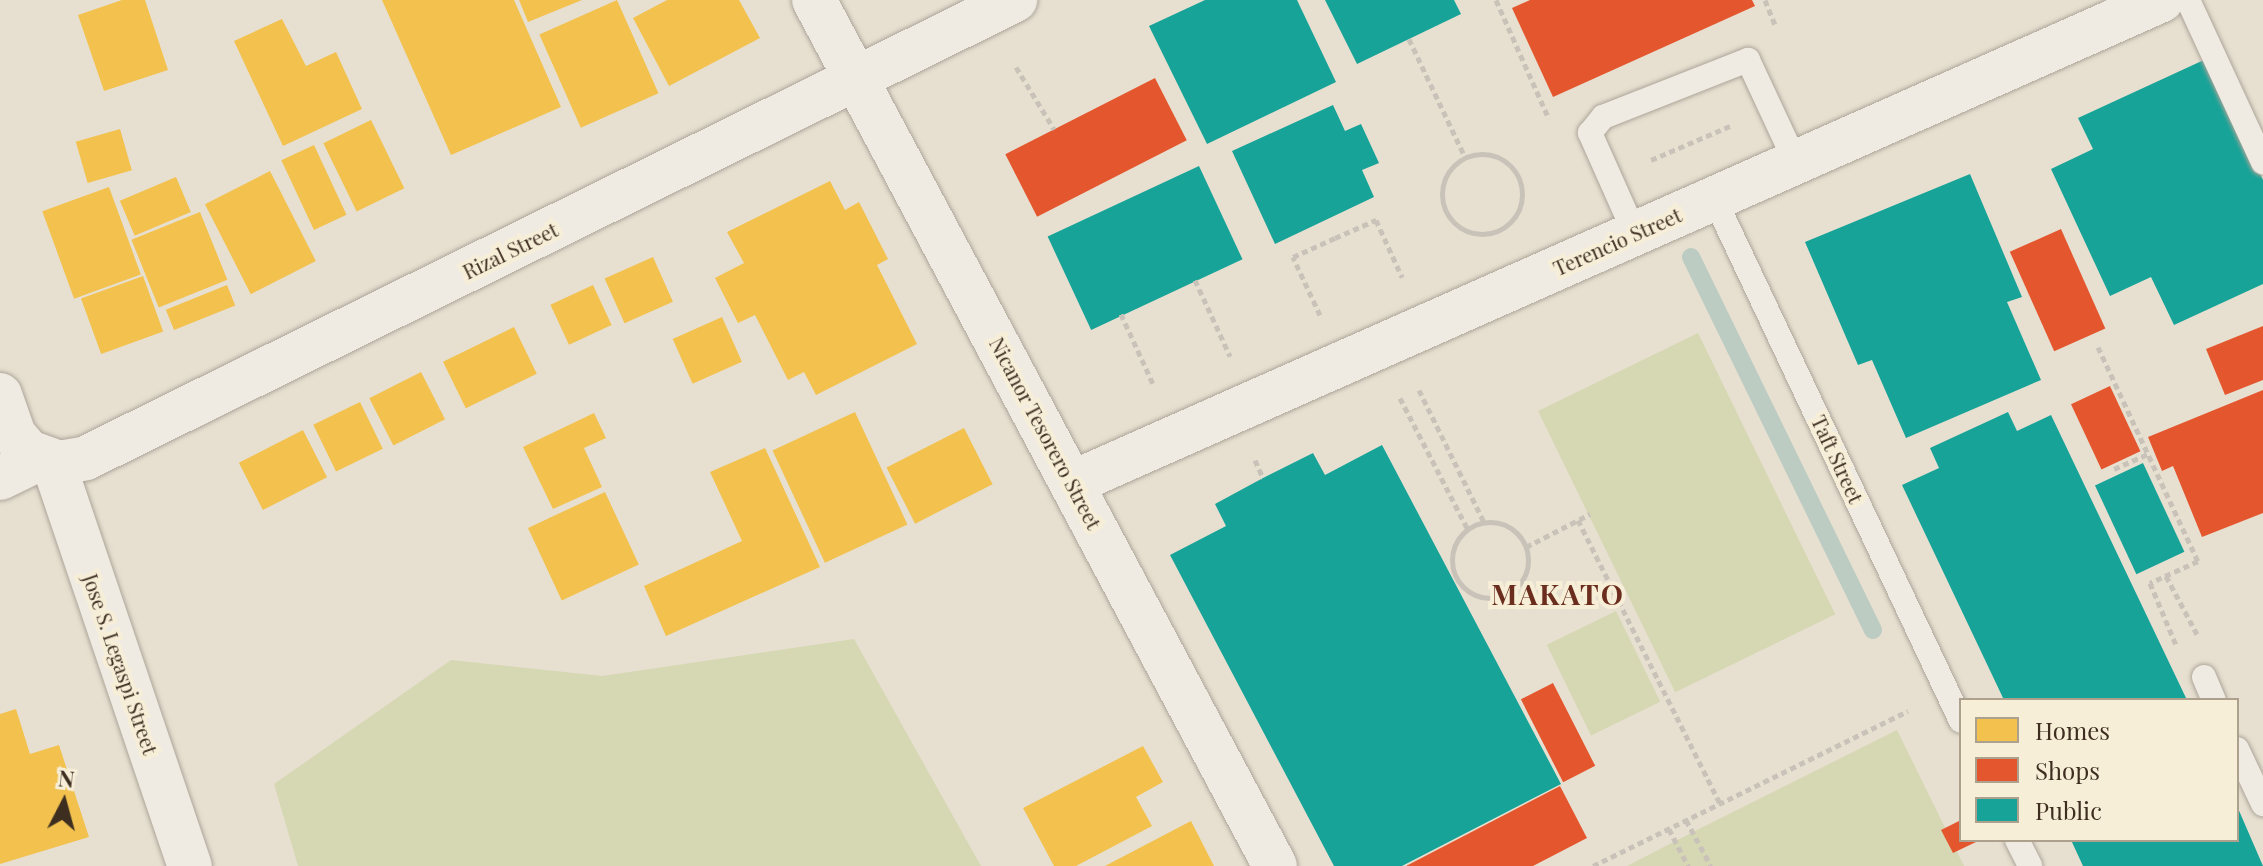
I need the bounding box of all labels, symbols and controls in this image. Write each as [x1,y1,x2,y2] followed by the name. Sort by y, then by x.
[1549,202,1685,280] street label: Terencio Street
[459,217,561,283] street label: Rizal Street
[985,333,1107,533] street label: Nicanor Tesorero Street
[1807,411,1869,507] street label: Taft Street
[79,571,163,757] street label: Jose S. Legaspi Street
[1491,577,1625,611] district label: MAKATO
[1959,698,2239,842] legend
[2035,714,2110,746] text: Homes
[2035,754,2100,786] text: Shops
[24,762,104,842] north arrow
[57,762,76,794] text: N
[2035,794,2102,826] text: Public

